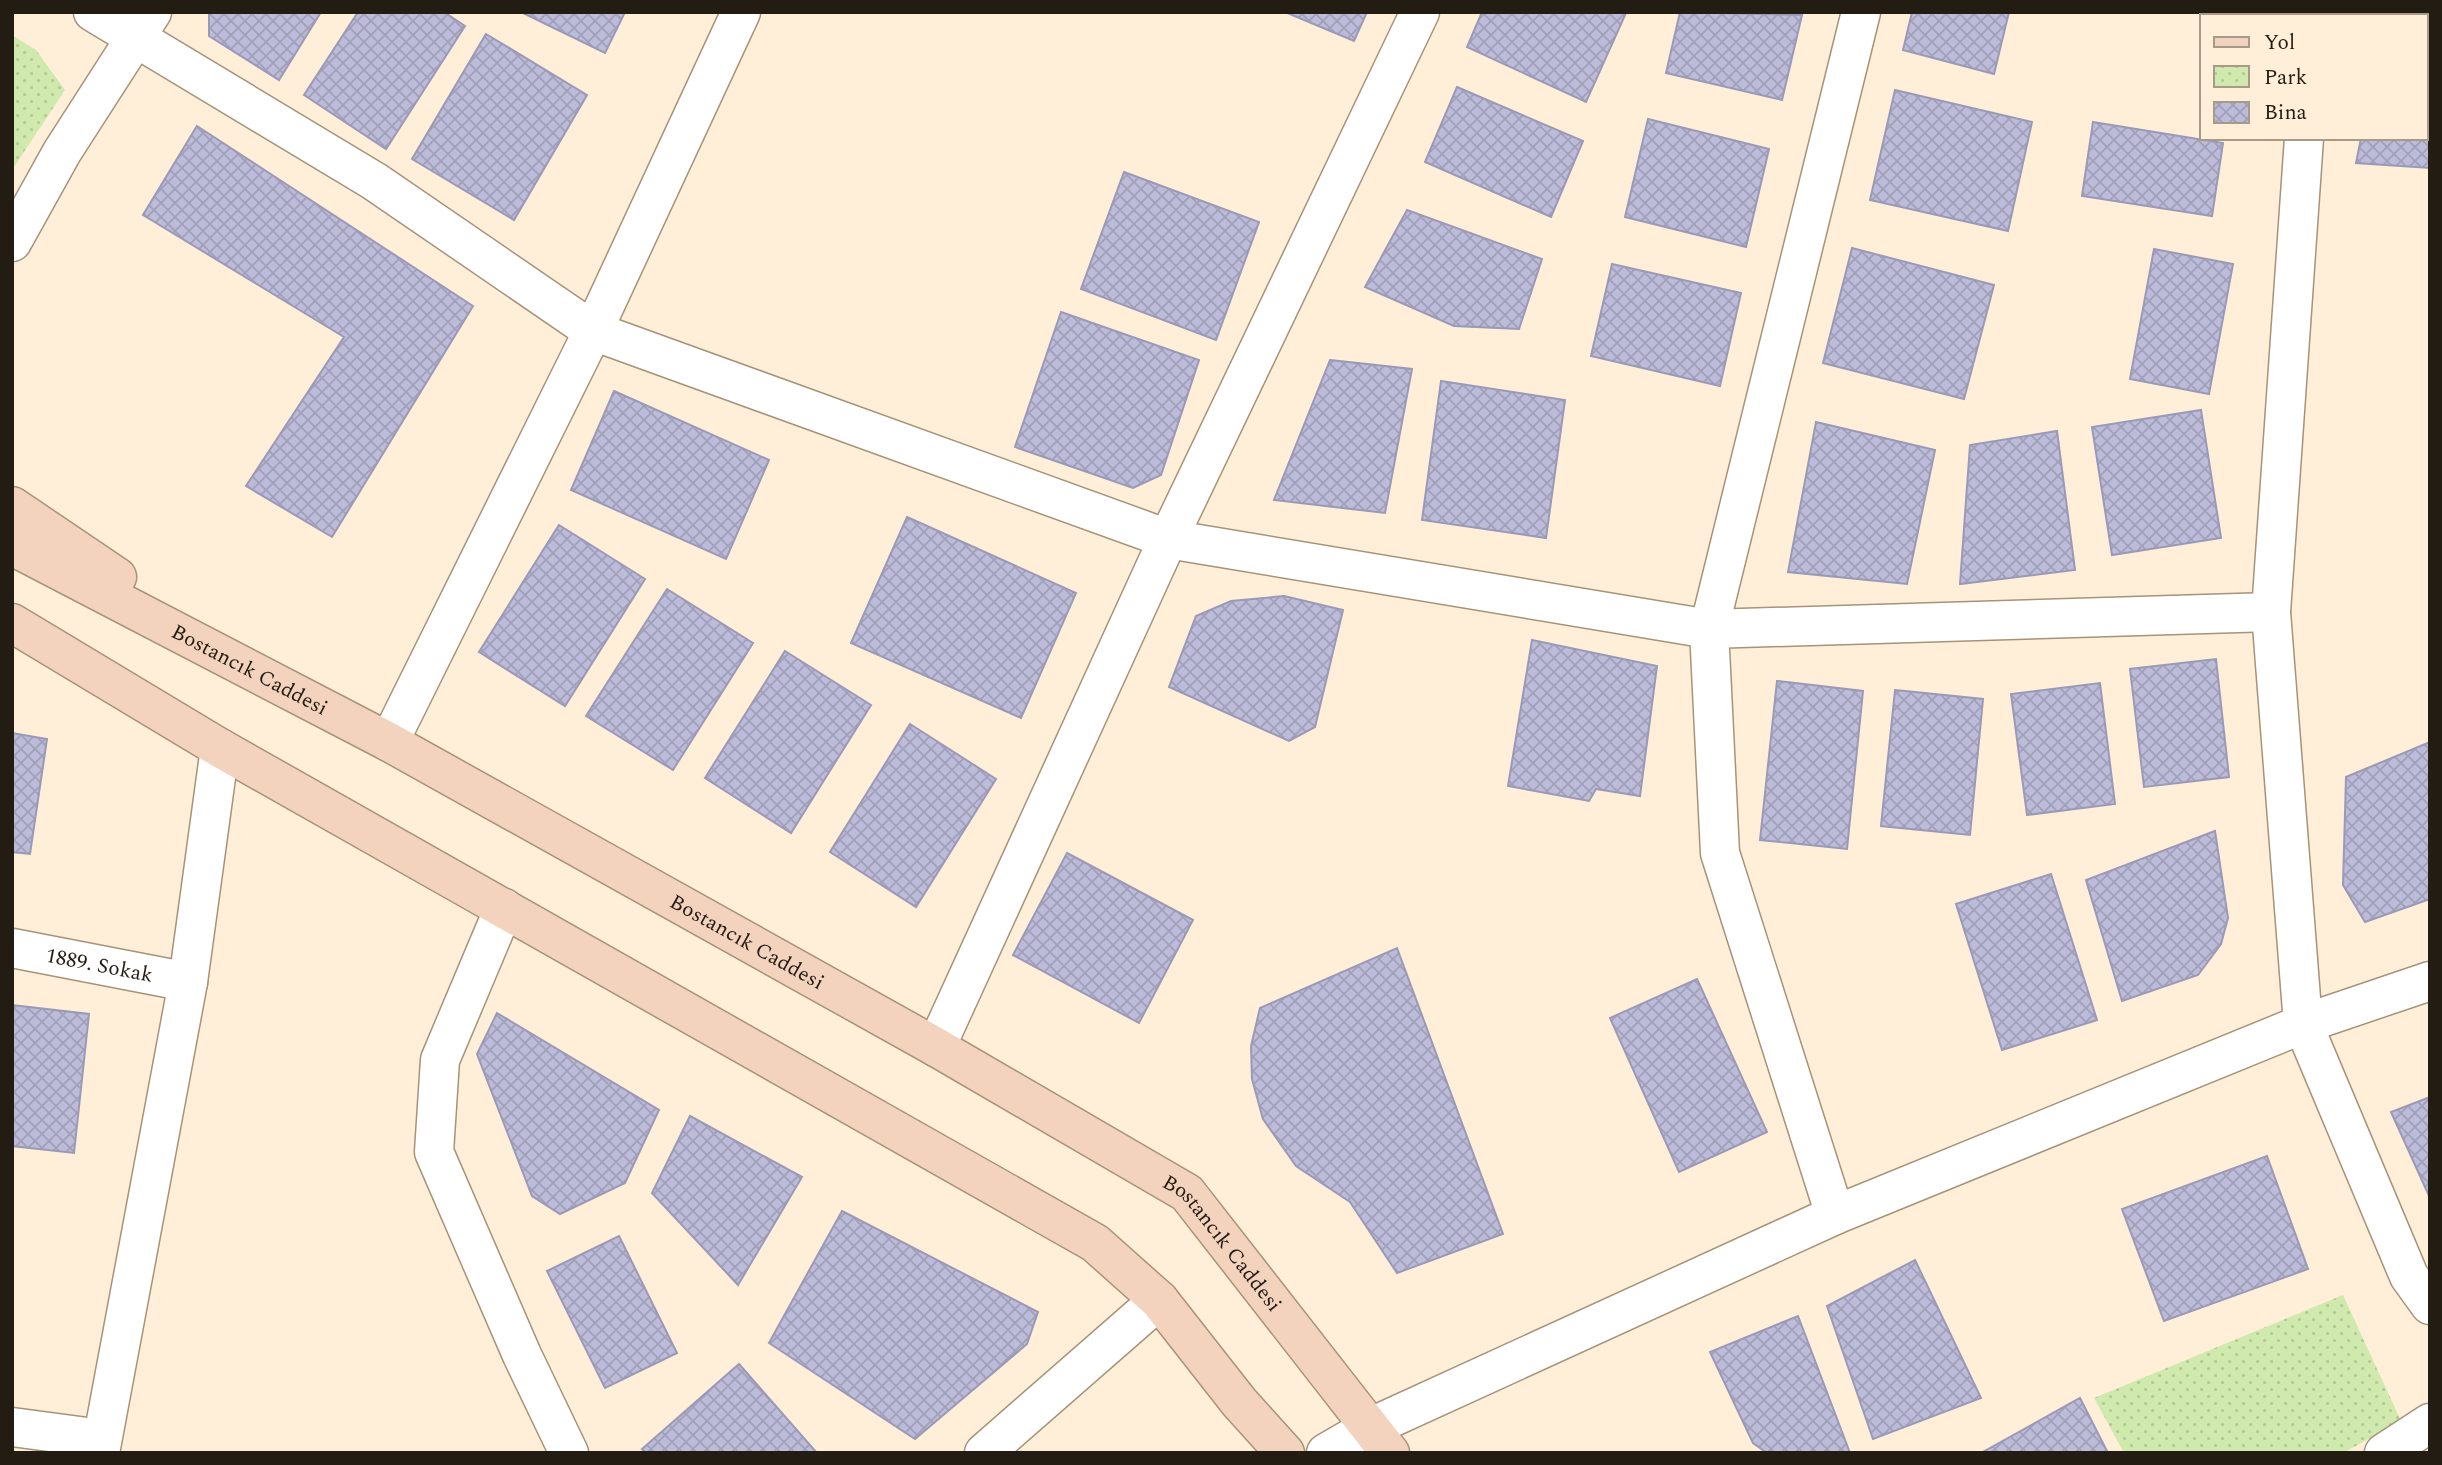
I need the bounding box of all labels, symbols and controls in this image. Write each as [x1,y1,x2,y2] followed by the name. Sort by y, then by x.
[2200,14,2428,140] legend
[2264,27,2295,59] text: Yol
[2264,62,2308,94] text: Park
[2264,97,2308,129] text: Bina
[165,616,333,725] street label: Bostancık Caddesi
[663,887,830,999] street label: Bostancık Caddesi
[43,940,156,992] street label: 1889. Sokak
[1156,1167,1289,1319] street label: Bostancık Caddesi

